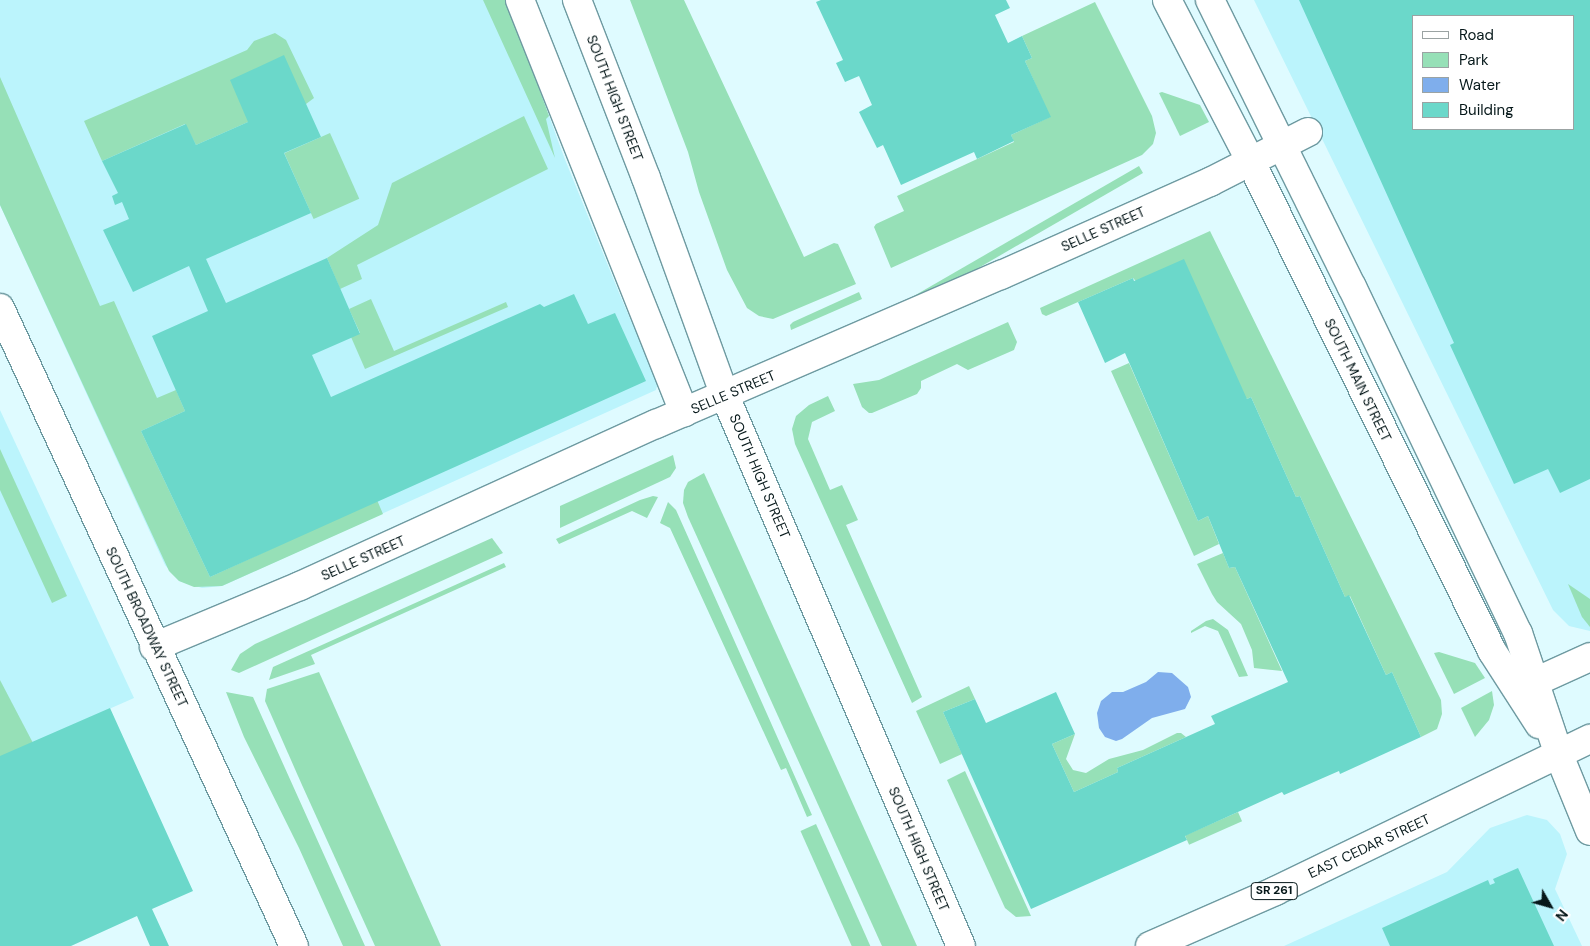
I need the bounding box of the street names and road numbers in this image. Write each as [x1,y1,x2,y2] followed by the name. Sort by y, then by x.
[583,33,647,163] street label: SOUTH HIGH STREET
[1058,203,1148,255] street label: SELLE STREET
[1321,316,1395,444] street label: SOUTH MAIN STREET
[688,367,778,417] street label: SELLE STREET
[726,411,794,541] street label: SOUTH HIGH STREET
[318,532,408,584] street label: SELLE STREET
[102,544,192,710] street label: SOUTH BROADWAY STREET
[885,784,953,914] street label: SOUTH HIGH STREET
[1305,810,1433,882] street label: EAST CEDAR STREET
[1250,881,1298,900] road number: SR 261

